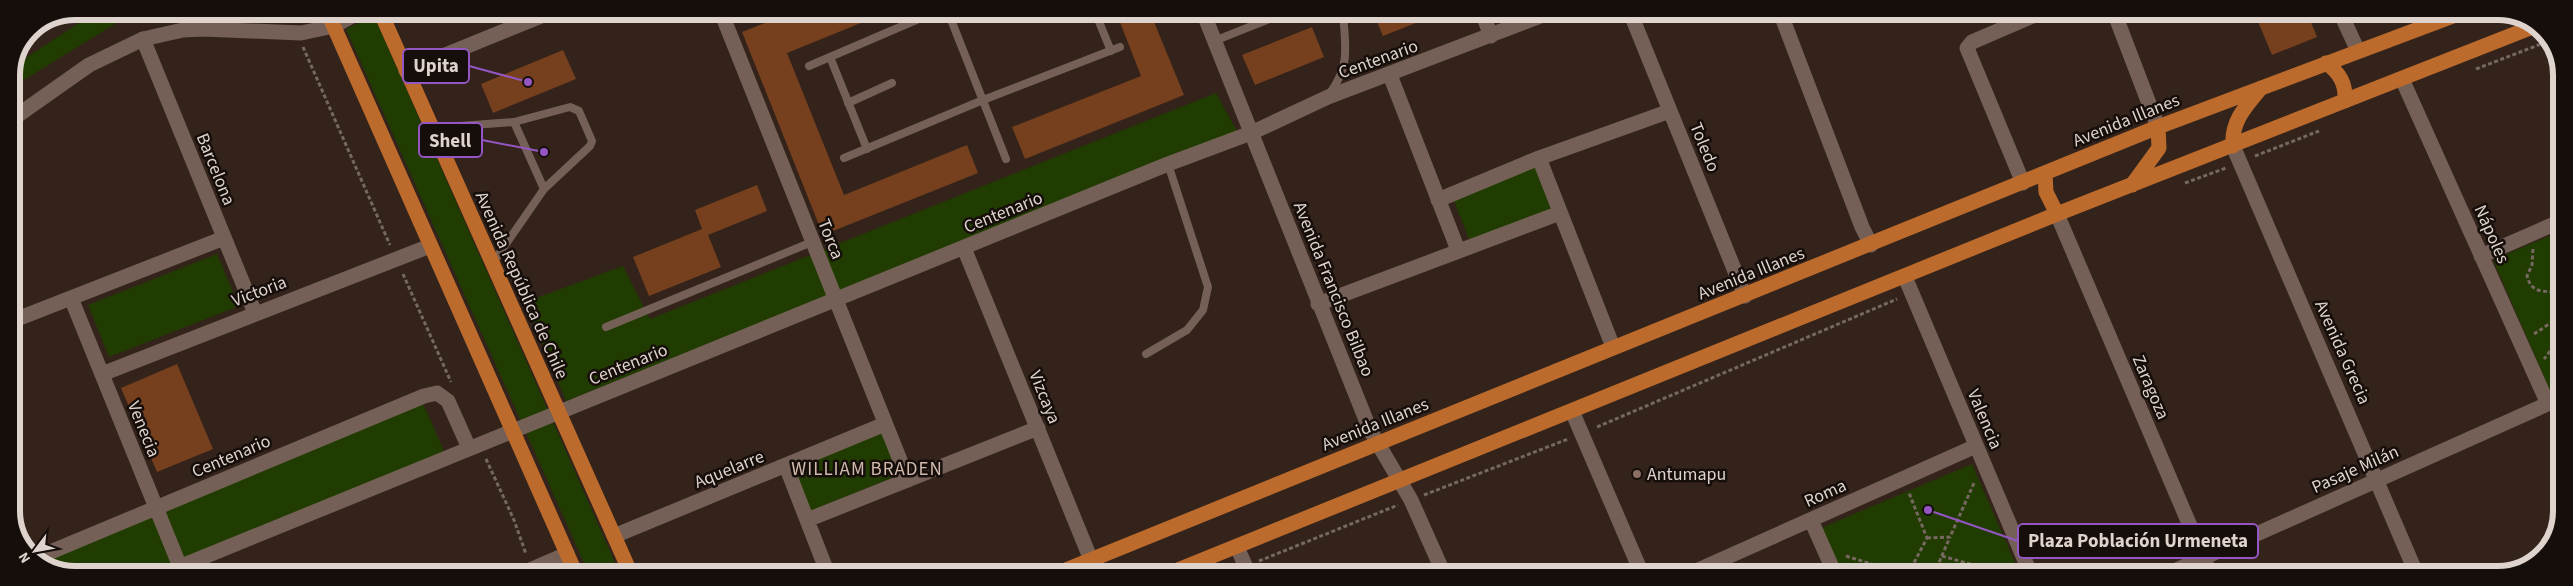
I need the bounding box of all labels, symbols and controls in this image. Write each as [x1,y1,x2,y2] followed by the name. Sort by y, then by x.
[1335,34,1422,85] street label: Centenario
[403,49,469,83] callout: Upita
[413,53,459,80] text: Upita
[2069,88,2183,153] street label: Avenida Illanes
[1683,119,1726,176] street label: Toledo
[419,123,482,157] callout: Shell
[429,128,472,155] text: Shell
[190,129,241,209] street label: Barcelona
[960,185,1046,240] street label: Centenario
[469,187,574,383] street label: Avenida República de Chile
[1287,198,1380,380] street label: Avenida Francisco Bilbao
[2468,201,2515,267] street label: Nápoles
[811,215,850,263] street label: Torca
[1694,241,1808,306] street label: Avenida Illanes
[228,270,290,313] street label: Victoria
[2308,296,2377,408] street label: Avenida Grecia
[585,337,671,392] street label: Centenario
[2126,351,2175,423] street label: Zaragoza
[1023,367,1067,428] street label: Vizcaya
[1961,385,2008,453] street label: Valencia
[1318,392,1432,457] street label: Avenida Illanes
[121,397,166,461] street label: Venecia
[188,429,274,484] street label: Centenario
[2308,439,2403,500] street label: Pasaje Milán
[690,444,768,495] street label: Aquelarre
[791,456,943,483] district label: WILLIAM BRADEN
[1647,462,1726,487] place label: Antumapu
[1631,468,1643,480] marker: Antumapu
[1800,473,1850,514] street label: Roma
[2018,524,2258,558] callout: Plaza Población Urmeneta
[10,526,60,576] north arrow
[2028,528,2248,555] text: Plaza Población Urmeneta
[14,548,36,567] text: N

